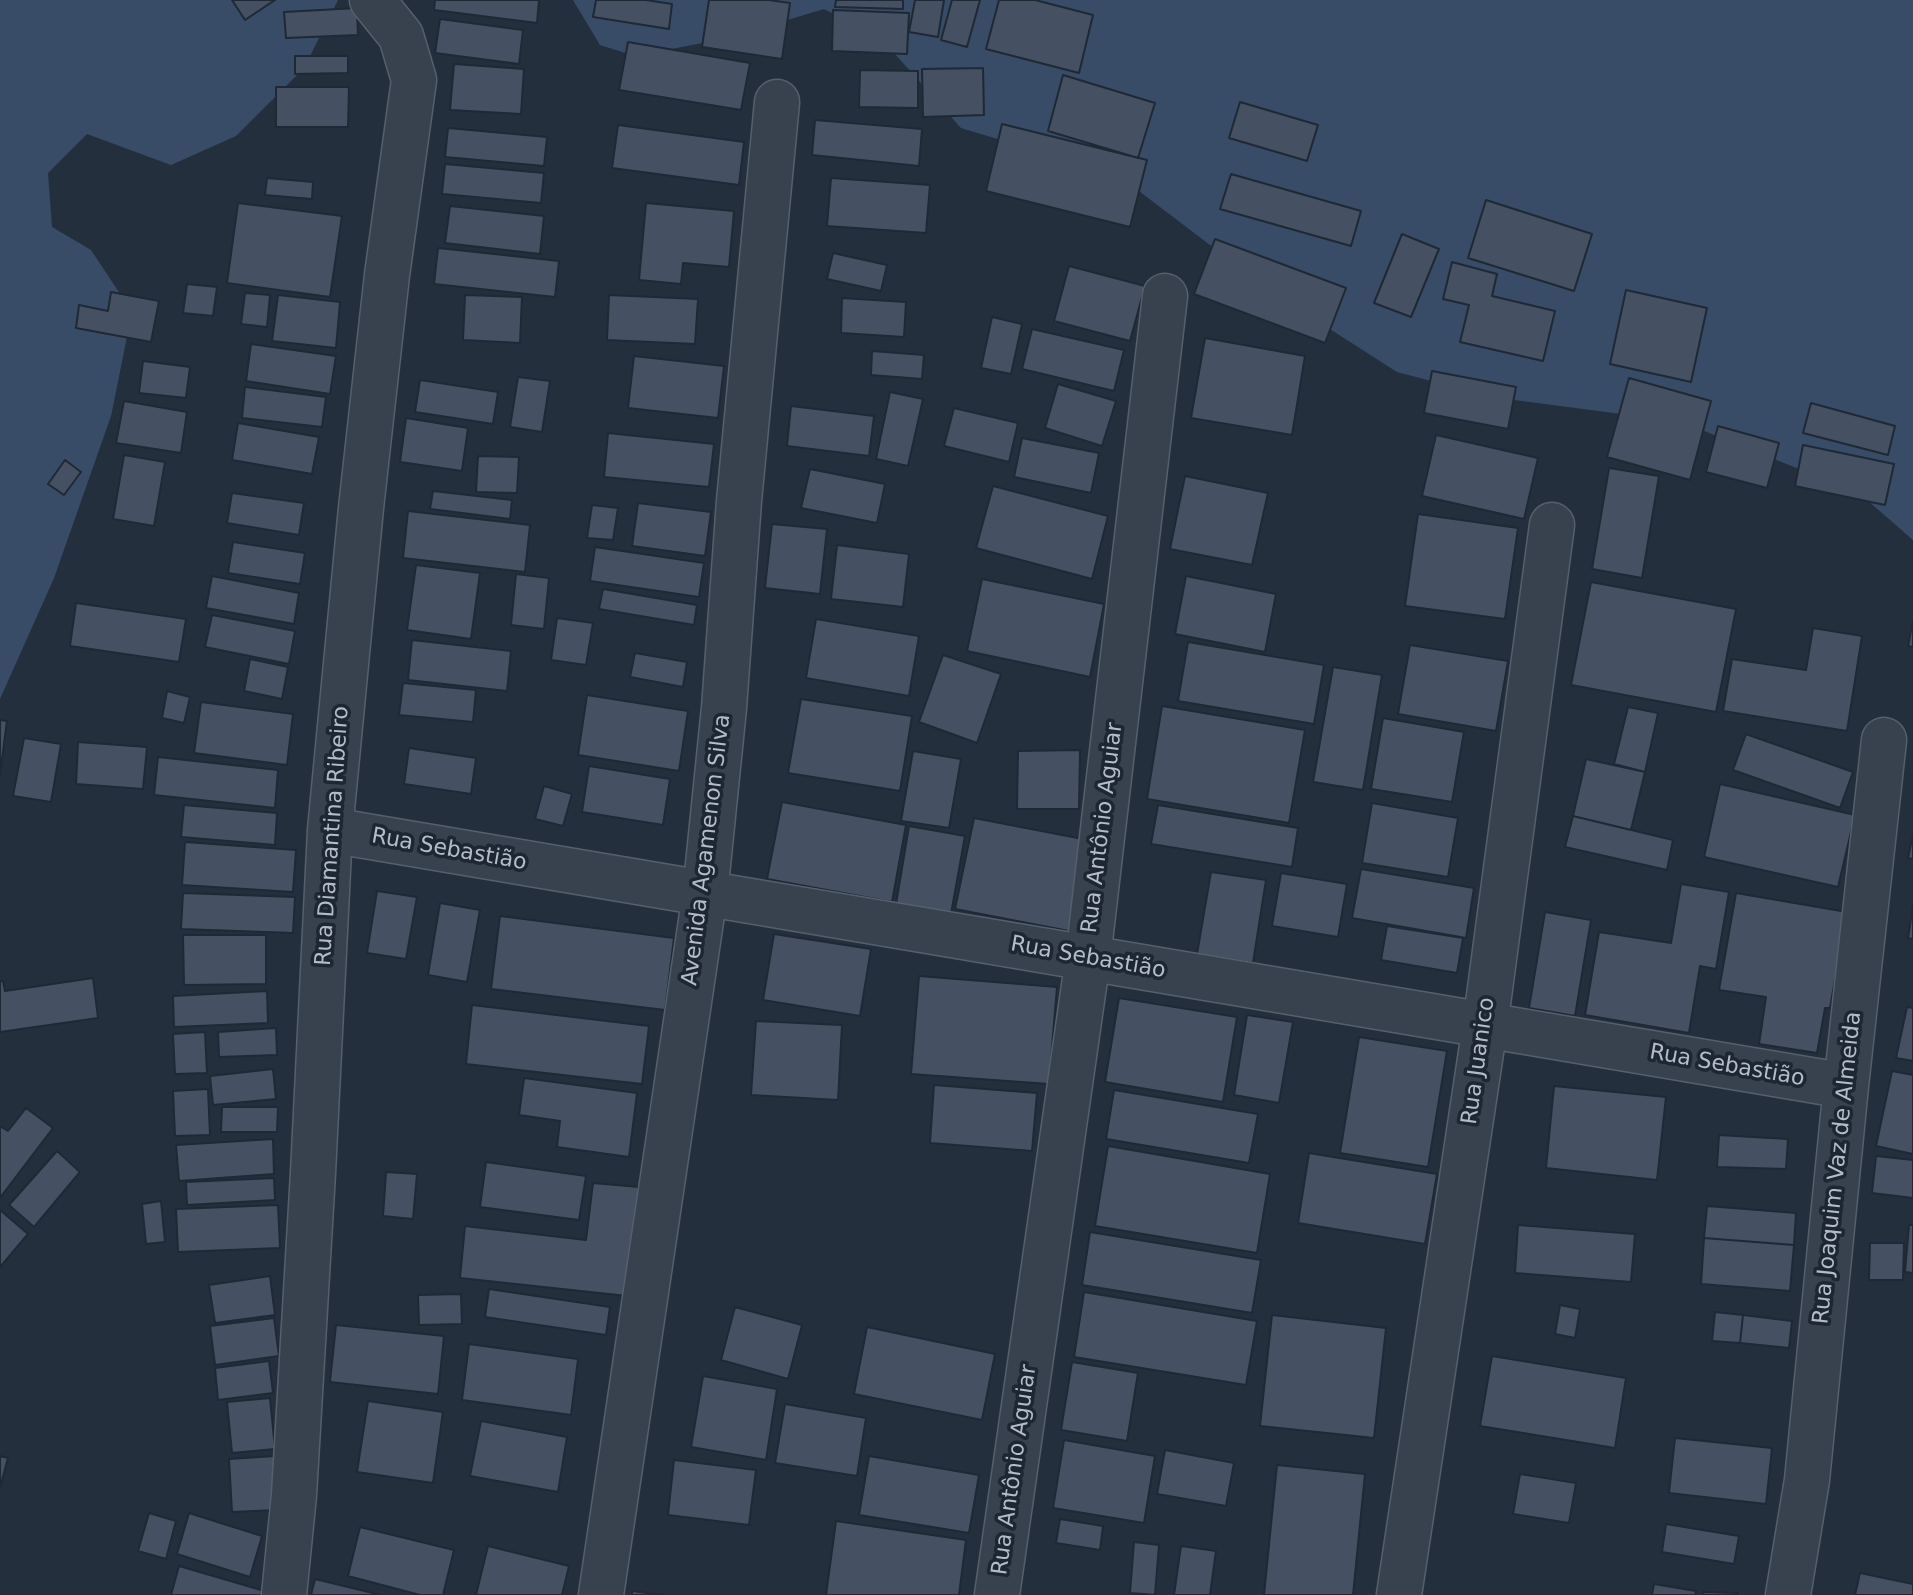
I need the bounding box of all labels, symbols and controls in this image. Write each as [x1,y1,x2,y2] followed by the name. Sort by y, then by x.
[311,705,355,967] street label: Rua Diamantina Ribeiro
[677,713,737,987] street label: Avenida Agamenon Silva
[1077,721,1129,935] street label: Rua Antônio Aguiar
[369,823,529,877] street label: Rua Sebastião
[1008,931,1168,985] street label: Rua Sebastião
[1457,996,1501,1126] street label: Rua Juanico
[1808,1010,1868,1326] street label: Rua Joaquim Vaz de Almeida
[1647,1039,1807,1093] street label: Rua Sebastião
[987,1363,1043,1577] street label: Rua Antônio Aguiar

